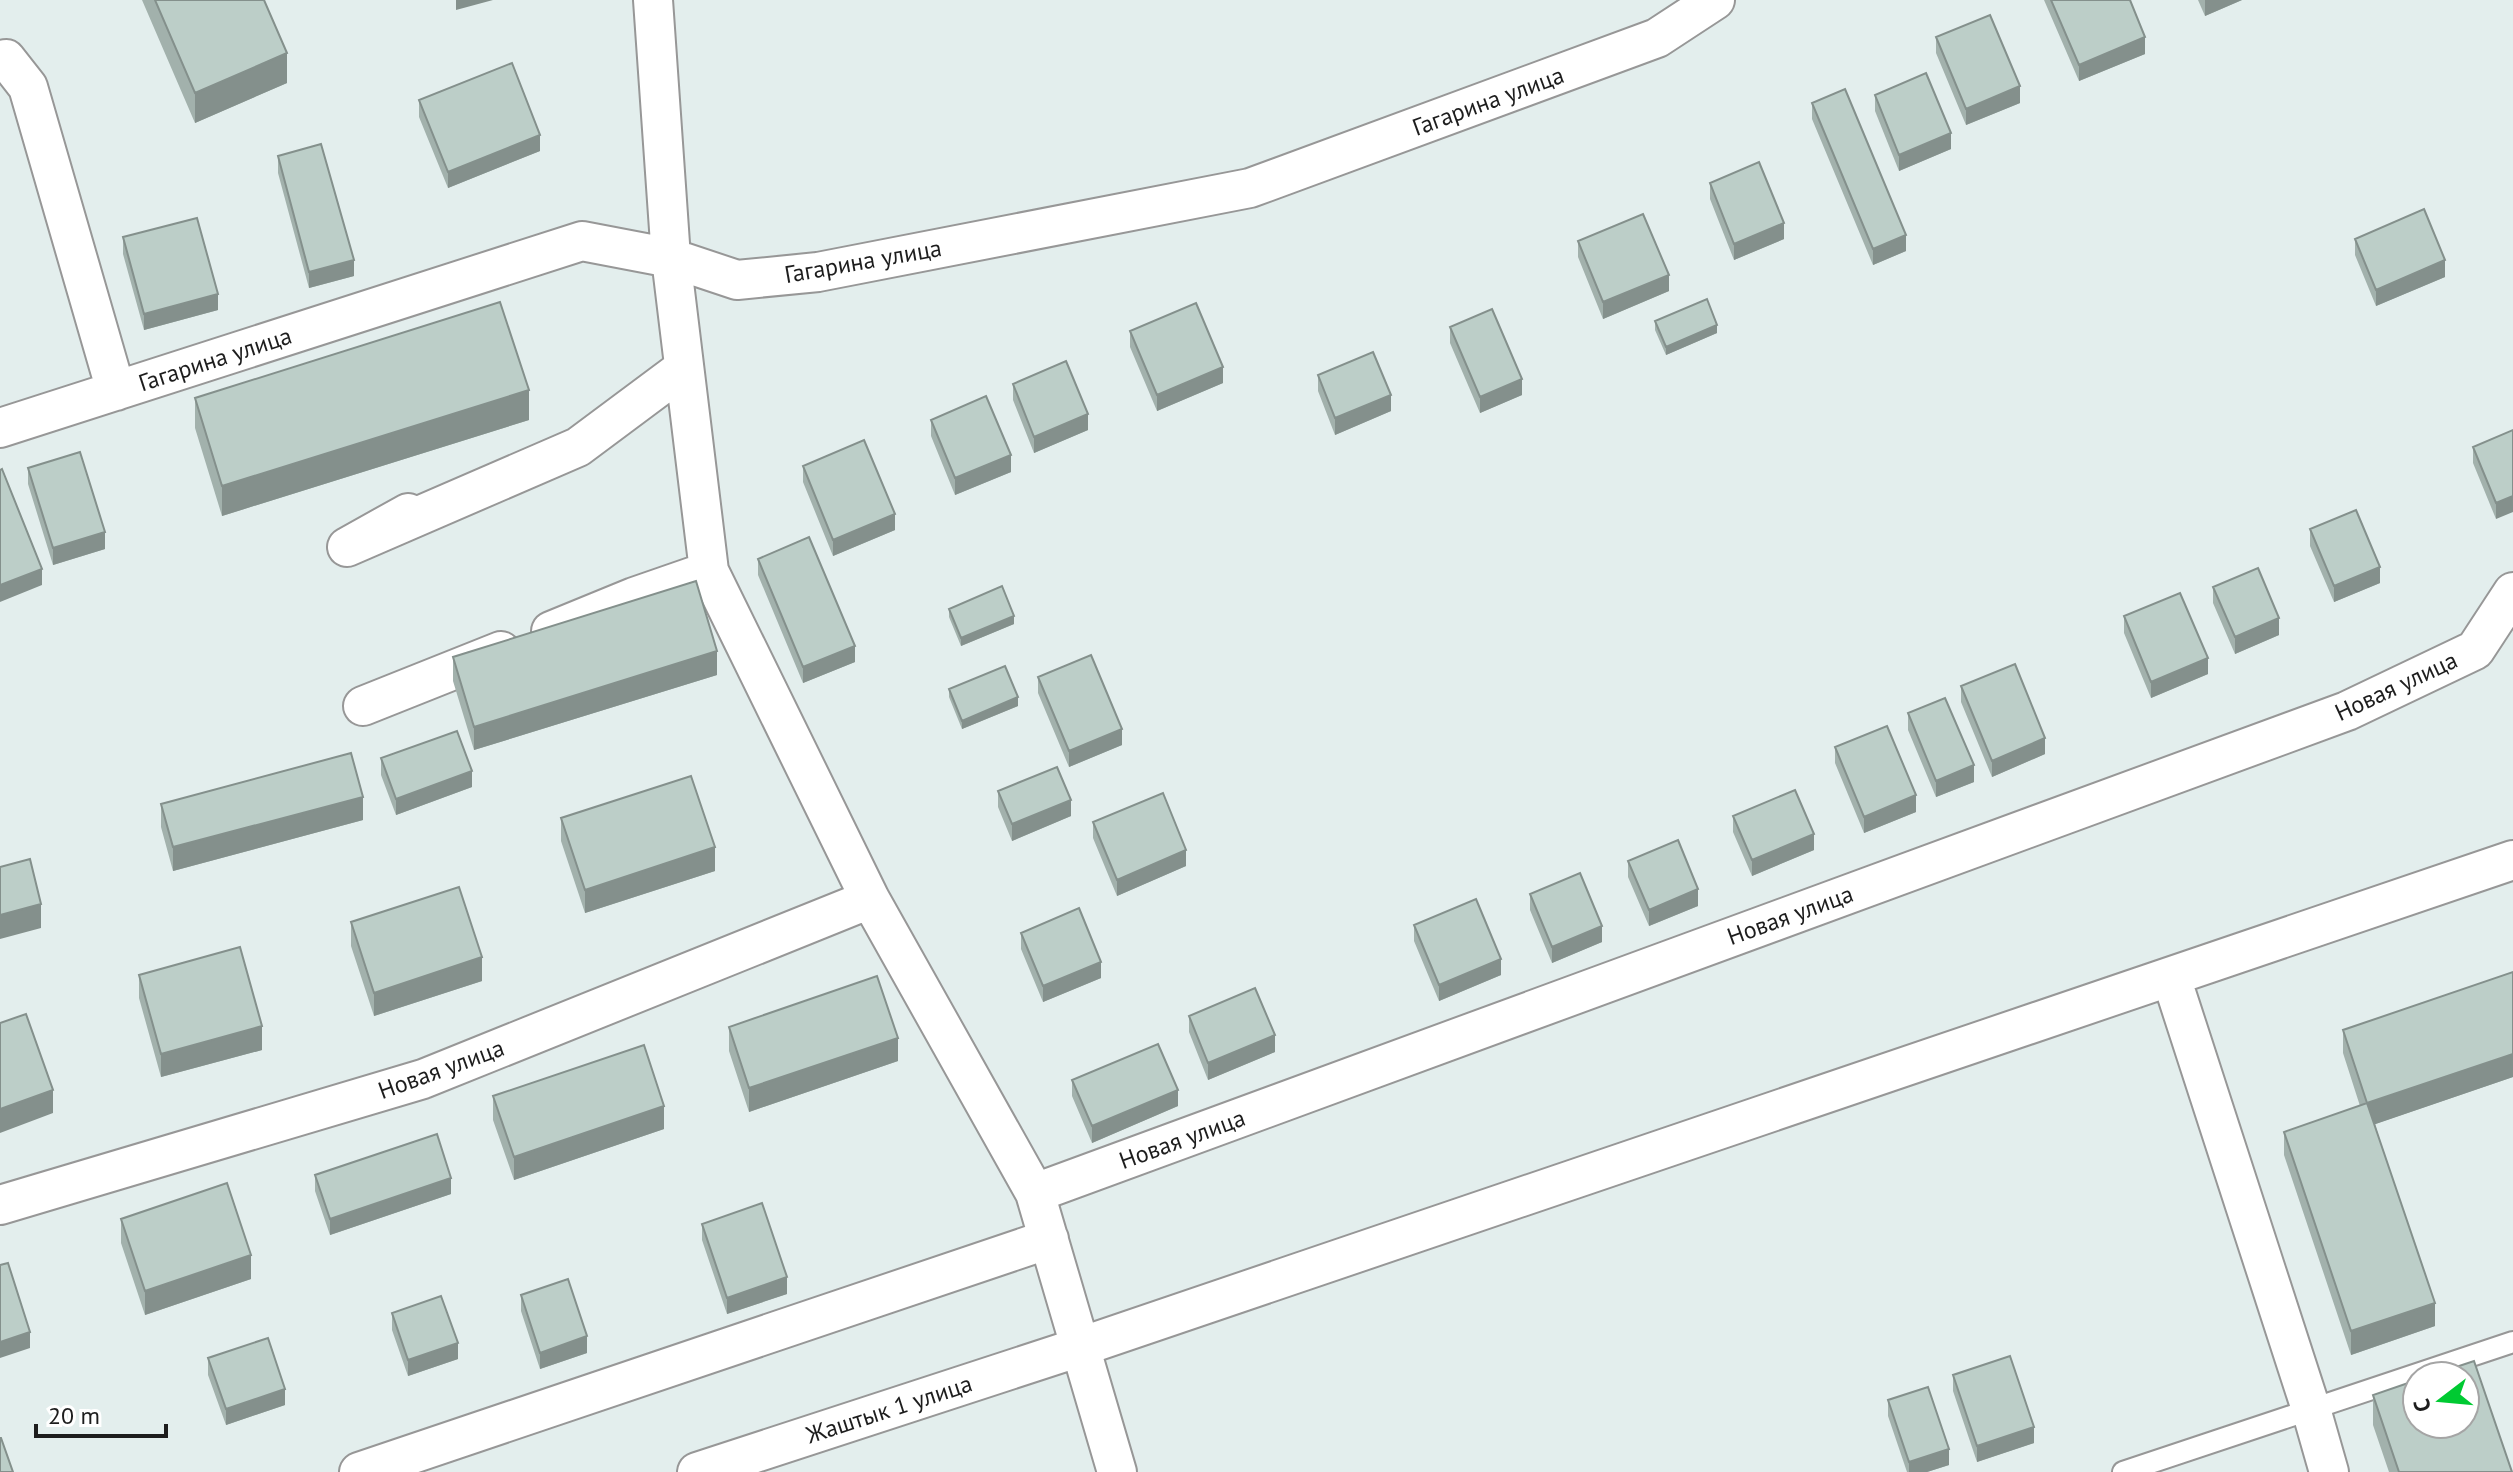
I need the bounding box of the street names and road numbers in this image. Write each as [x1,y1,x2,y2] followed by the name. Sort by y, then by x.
[1408,59,1568,143] street label: Гагарина улица
[782,232,944,290] street label: Гагарина улица
[135,320,295,398] street label: Гагарина улица
[2330,644,2462,728] street label: Новая улица
[1723,878,1857,952] street label: Новая улица
[374,1032,508,1106] street label: Новая улица
[1115,1102,1249,1176] street label: Новая улица
[801,1368,976,1451] street label: Жаштык 1 улица

